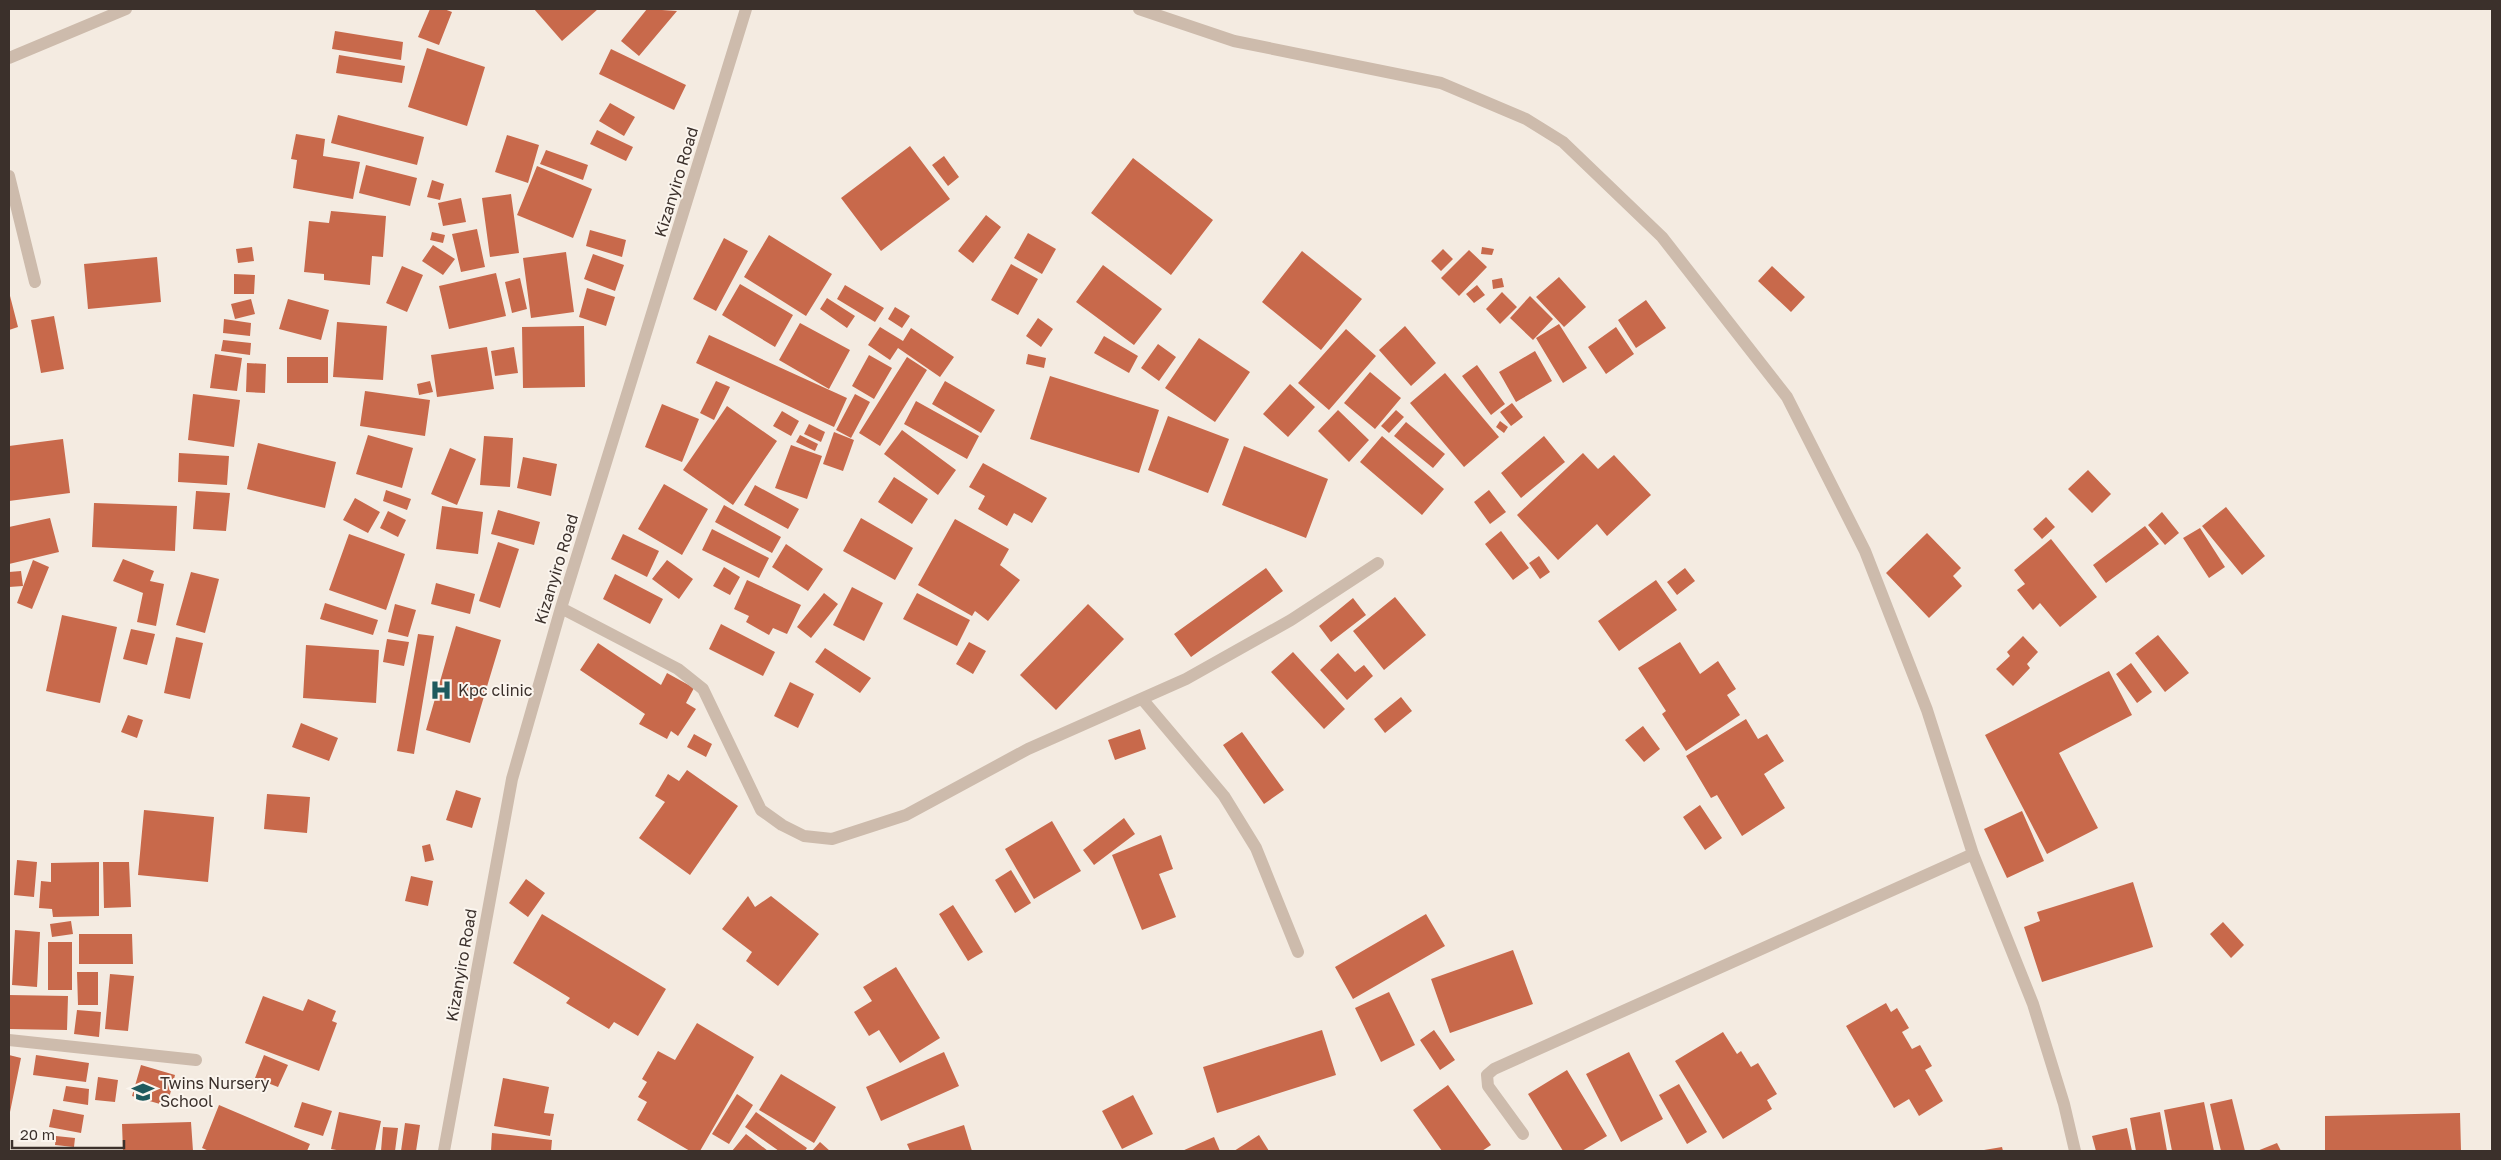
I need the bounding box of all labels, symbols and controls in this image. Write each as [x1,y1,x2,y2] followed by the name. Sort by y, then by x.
[650,124,702,240] street label: Kizanyiro Road
[530,511,582,627] street label: Kizanyiro Road
[428,677,454,703] hospital icon: Kpc clinic
[458,680,533,700] place label: Kpc clinic
[441,907,481,1023] street label: Kizanyiro Road
[160,1073,270,1111] place label: Twins Nursery School
[130,1079,156,1105] school or university icon: Twins Nursery School
[12,1118,125,1150] scale bar
[20,1125,55,1143] text: 20 m

